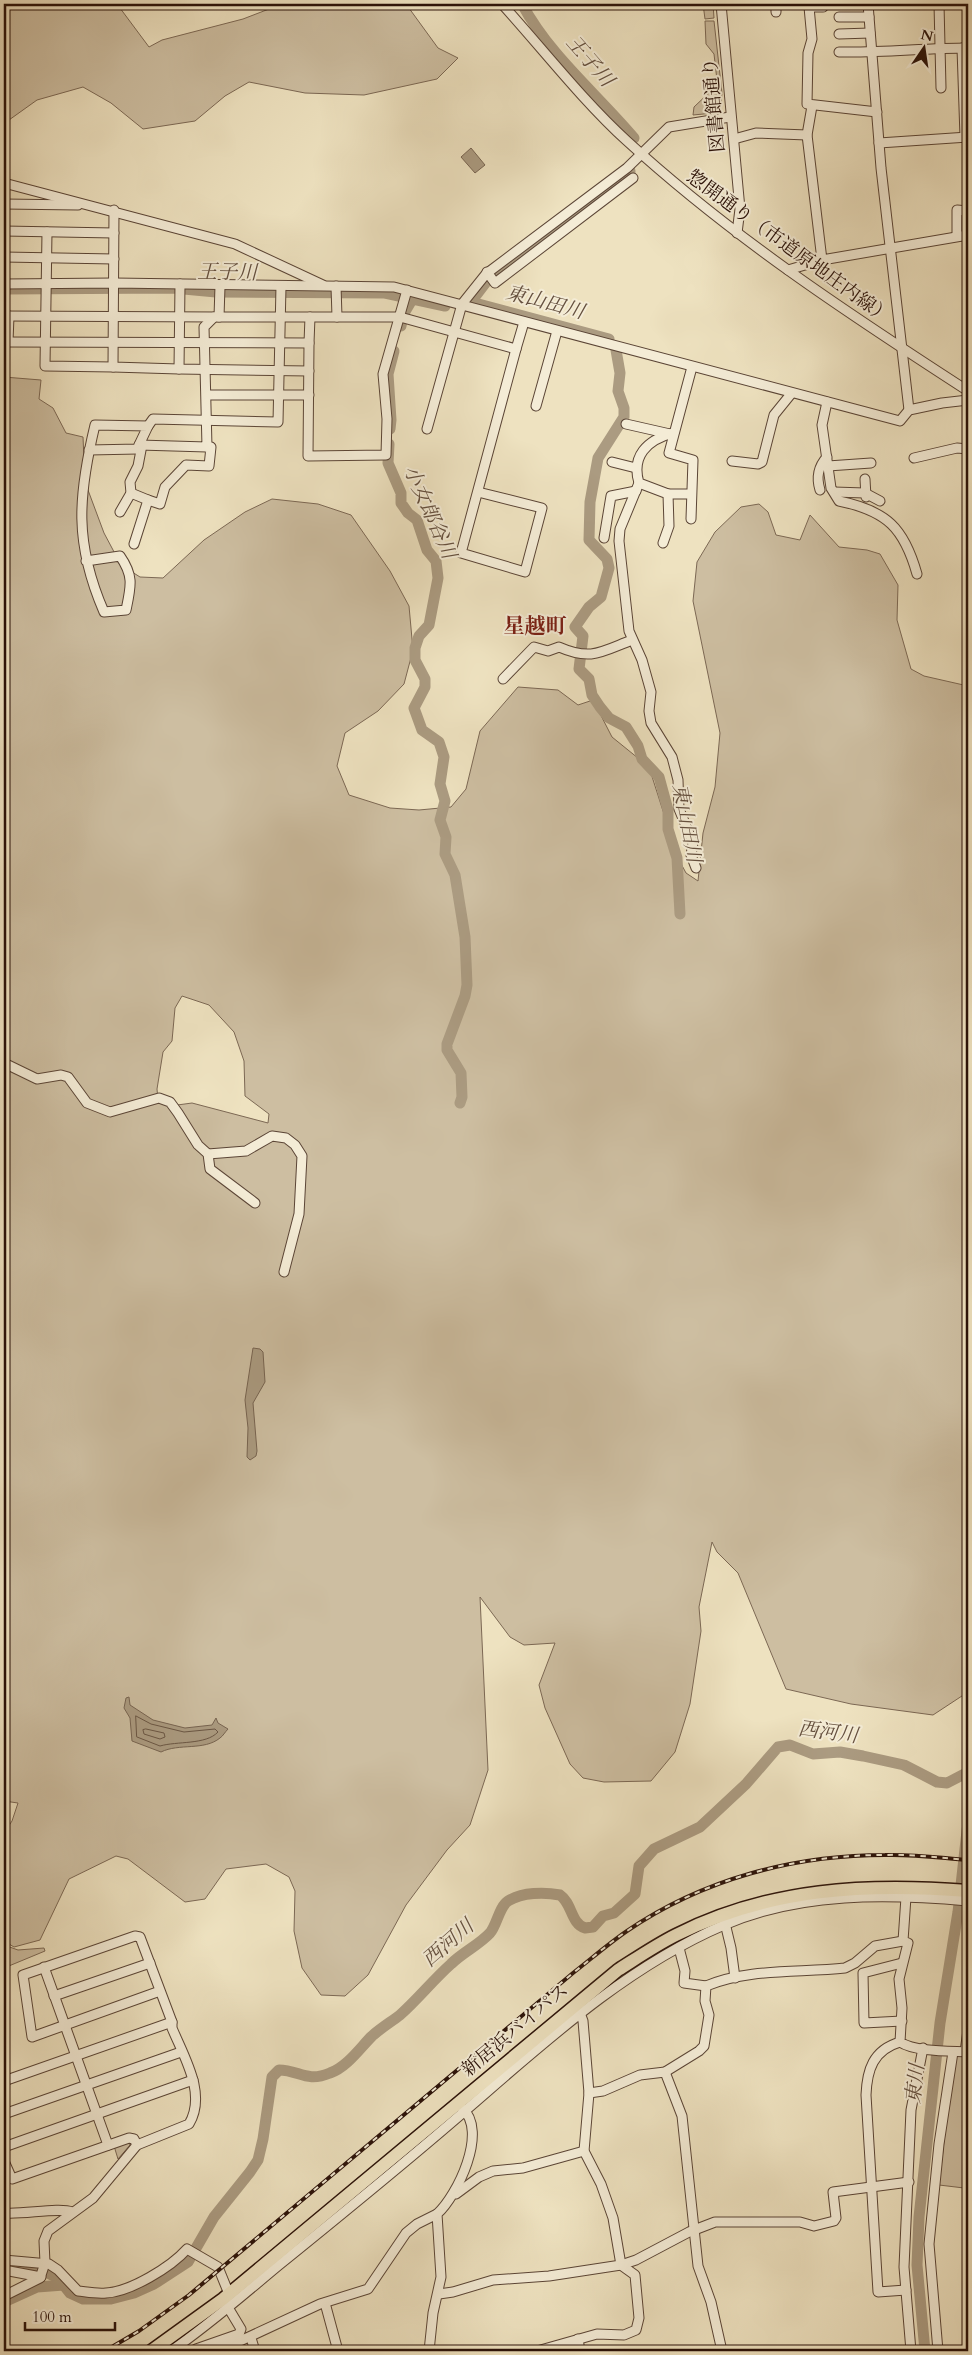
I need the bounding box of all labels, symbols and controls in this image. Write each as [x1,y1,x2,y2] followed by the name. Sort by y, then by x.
[900,22,950,72] north arrow
[919,25,935,46] text: N
[560,30,621,94] water label: 王子川
[697,57,731,153] street label: 図書館通り
[681,164,897,330] street label: 惣開通り（市道原地庄内線）
[197,258,259,286] water label: 王子川
[503,279,589,326] water label: 東山田川
[397,461,463,565] water label: 小女郎谷川
[504,612,567,641] district label: 星越町
[666,781,708,867] water label: 東山田川
[797,1715,861,1749] water label: 西河川
[417,1912,481,1973] water label: 西河川
[456,1977,574,2083] street label: 新居浜バイパス
[899,2061,931,2105] water label: 東川
[25,2300,115,2332] scale bar
[32,2307,72,2327] text: 100 m

